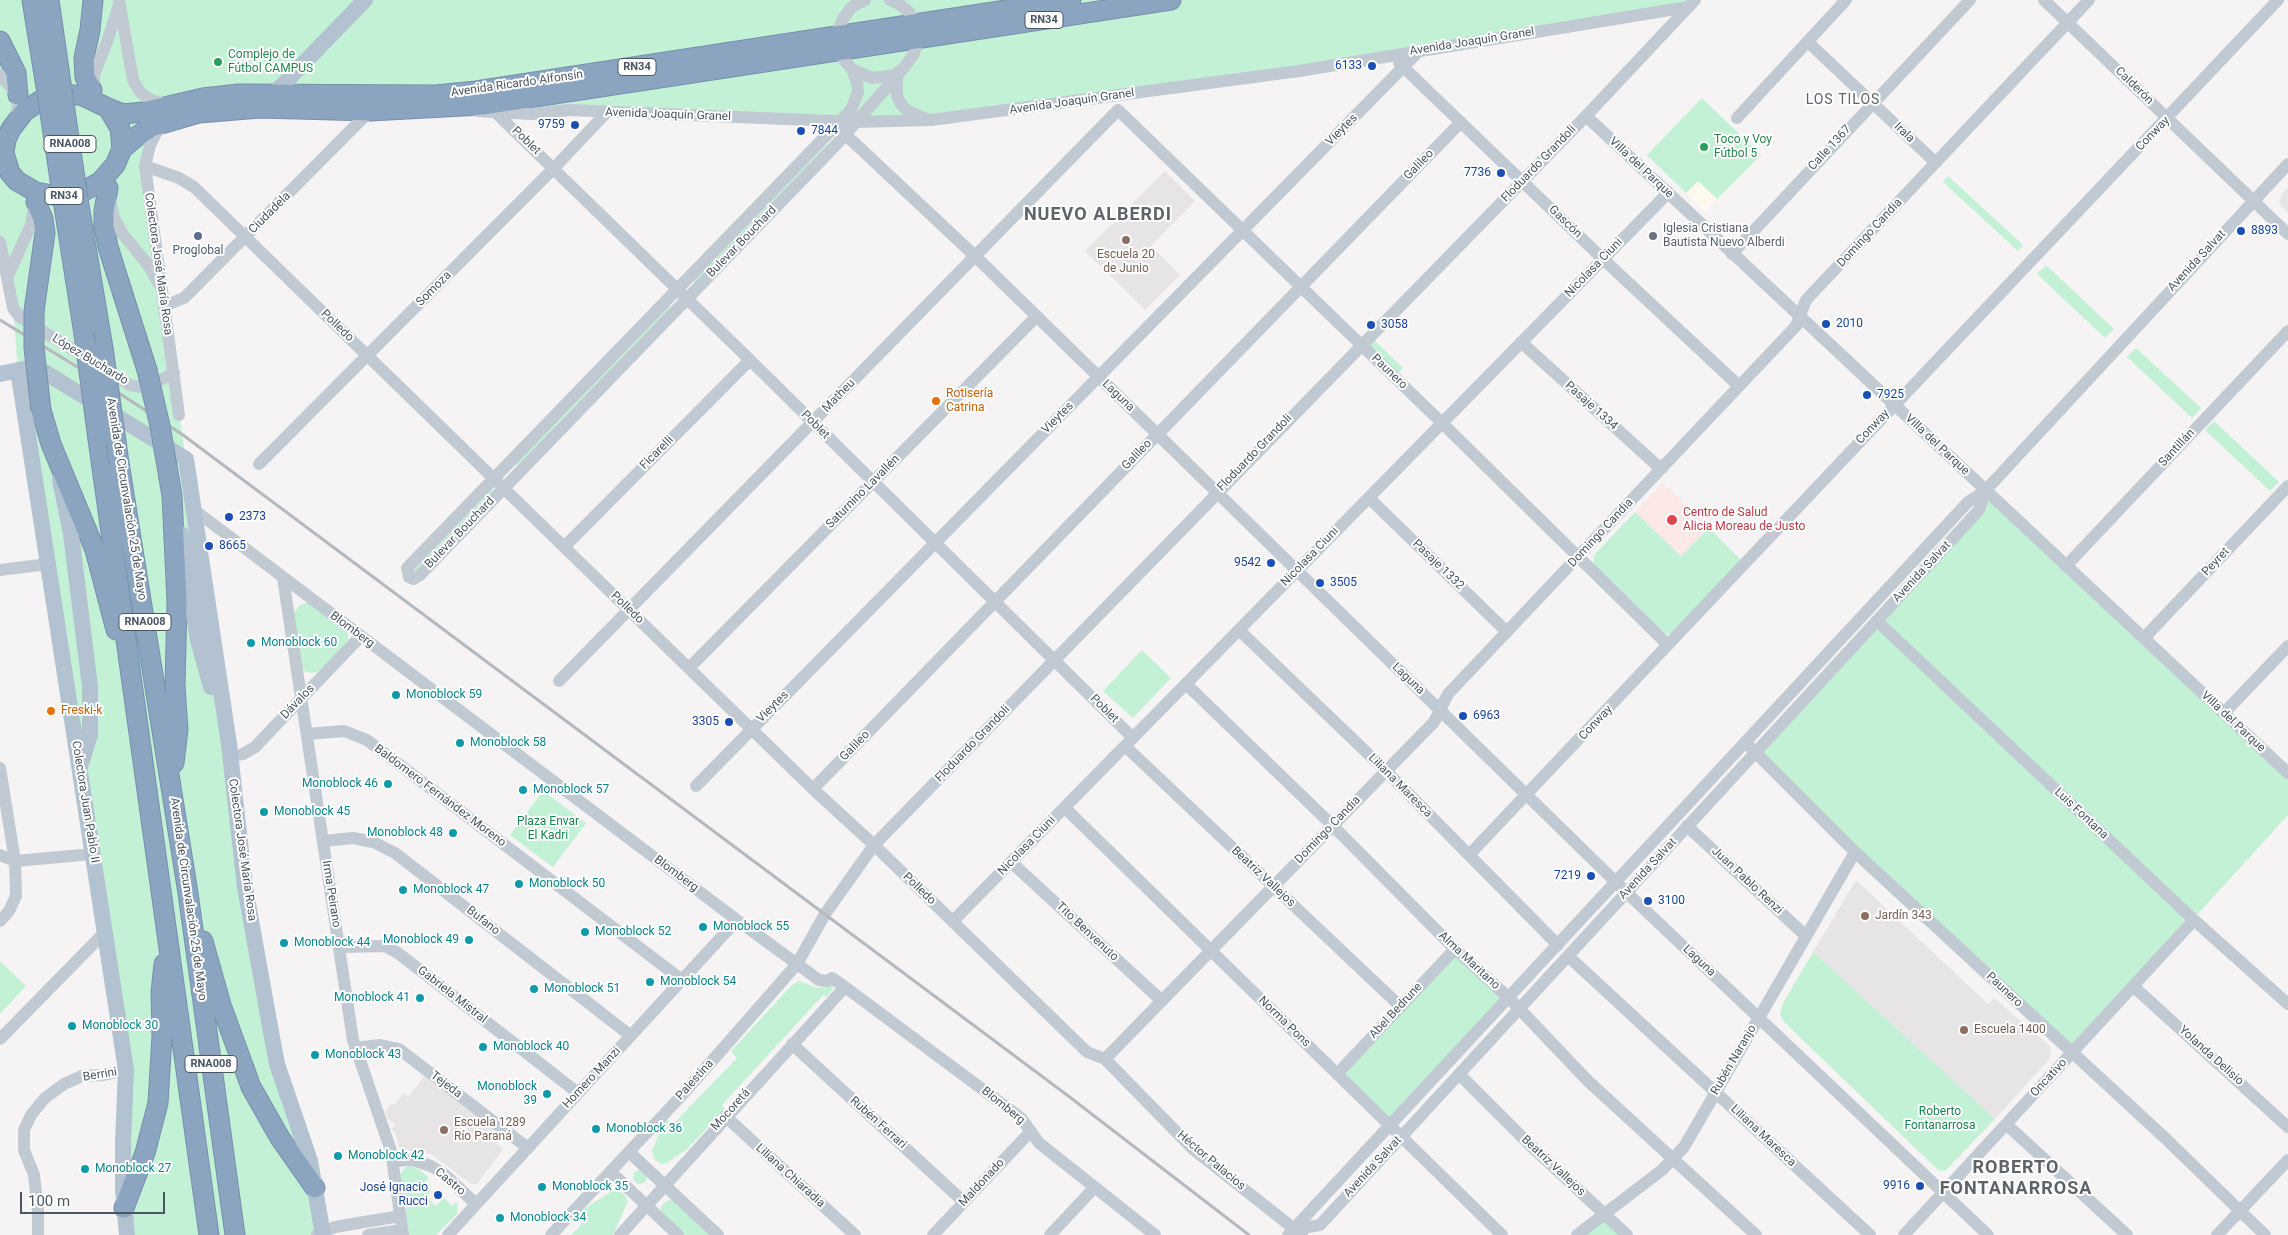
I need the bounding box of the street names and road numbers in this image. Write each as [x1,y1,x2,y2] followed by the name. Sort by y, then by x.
[1025,12,1063,28] road number: RN34
[1409,25,1535,59] street label: Avenida Joaquín Granel
[618,58,656,76] road number: RN34
[2112,64,2156,108] street label: Calderón
[450,68,584,100] street label: Avenida Ricardo Alfonsín
[1009,86,1135,118] street label: Avenida Joaquín Granel
[605,106,731,124] street label: Avenida Joaquín Granel
[1323,111,1361,149] street label: Vieytes
[2133,114,2173,154] street label: Conway
[1891,120,1917,146] street label: Irala
[1805,122,1855,174] street label: Calle 1367
[1499,123,1579,205] street label: Floduardo Grandoli
[509,124,543,158] street label: Poblet
[1606,135,1676,201] street label: Villa del Parque
[44,136,96,152] road number: RNA008
[1401,147,1437,183] street label: Galileo
[45,188,83,205] road number: RN34
[246,189,294,237] street label: Ciudadela
[141,192,175,336] street label: Colectora José María Rosa
[1835,196,1905,270] street label: Domingo Candia
[704,203,780,281] street label: Bulevar Bouchard
[1545,203,1585,241] street label: Gascón
[2165,227,2229,295] street label: Avenida Salvat
[1562,235,1626,301] street label: Nicolasa Ciuni
[413,268,455,310] street label: Somoza
[318,307,356,345] street label: Polledo
[49,332,131,388] street label: López Buchardo
[1368,351,1410,393] street label: Paunero
[820,376,858,416] street label: Matheu
[1099,377,1137,415] street label: Laguna
[1562,379,1620,433] street label: Pasaje 1334
[103,397,149,601] street label: Avenida de Circunvalación 25 de Mayo
[1039,399,1077,437] street label: Vieytes
[1853,407,1893,447] street label: Conway
[798,408,832,442] street label: Poblet
[1215,412,1295,494] street label: Floduardo Grandoli
[1902,412,1972,478] street label: Villa del Parque
[2156,426,2198,470] street label: Santillán
[637,433,677,473] street label: Ficarelli
[1119,437,1155,473] street label: Galileo
[823,452,903,532] street label: Saturnino Lavallén
[422,494,498,572] street label: Bulevar Bouchard
[1566,496,1636,570] street label: Domingo Candia
[1278,524,1342,590] street label: Nicolasa Ciuni
[1409,537,1467,593] street label: Pasaje 1332
[1890,538,1954,606] street label: Avenida Salvat
[2199,545,2233,579] street label: Peyret
[608,589,646,627] street label: Polledo
[327,609,377,651] street label: Blomberg
[119,614,171,630] road number: RNA008
[1389,660,1427,698] street label: Laguna
[278,682,318,722] street label: Dávalos
[754,688,792,726] street label: Vieytes
[2198,689,2268,755] street label: Villa del Parque
[1087,692,1121,726] street label: Poblet
[933,703,1013,785] street label: Floduardo Grandoli
[1576,703,1616,743] street label: Conway
[837,728,873,764] street label: Galileo
[68,740,102,864] street label: Colectora Juan Pablo II
[371,742,509,850] street label: Baldomero Fernández Moreno
[1365,751,1435,821] street label: Liliana Maresca
[225,778,259,922] street label: Colectora José María Rosa
[2051,785,2111,843] street label: Luis Fontana
[1292,793,1364,867] street label: Domingo Candia
[167,796,209,1002] street label: Avenida de Circunvalación 25 de Mayo
[995,813,1059,879] street label: Nicolasa Ciuni
[1616,835,1680,903] street label: Avenida Salvat
[1228,844,1298,910] street label: Beatriz Vallejos
[1708,844,1786,918] street label: Juan Pablo Renzi
[651,853,701,895] street label: Blomberg
[319,859,343,929] street label: Irma Peirano
[900,870,938,908] street label: Polledo
[1053,899,1121,965] street label: Tito Benvenuto
[463,904,503,938] street label: Bufano
[1435,929,1503,993] street label: Alma Maritano
[1680,942,1718,980] street label: Laguna
[414,963,490,1027] street label: Gabriela Mistral
[1983,970,2025,1010] street label: Paunero
[1366,980,1426,1042] street label: Abel Bedrune
[1255,994,1313,1050] street label: Norma Pons
[1708,1022,1760,1098] street label: Rubén Naranjo
[2176,1023,2246,1089] street label: Yolanda Delisio
[560,1044,624,1112] street label: Homero Manzi
[185,1056,237,1072] road number: RNA008
[2028,1056,2070,1100] street label: Oncativo
[673,1057,717,1103] street label: Palestina
[82,1065,118,1085] street label: Berrini
[428,1069,464,1101] street label: Tejeda
[978,1084,1028,1128] street label: Blomberg
[709,1086,753,1134] street label: Mocoretá
[847,1094,909,1152] street label: Rubén Ferrari
[1727,1102,1799,1170] street label: Liliana Maresca
[1174,1128,1248,1194] street label: Héctor Palacios
[1341,1133,1405,1201] street label: Avenida Salvat
[1518,1133,1588,1199] street label: Beatriz Vallejos
[752,1141,828,1211] street label: Liliana Chiaradia
[956,1156,1008,1210] street label: Maldonado
[432,1165,468,1199] street label: Castro

